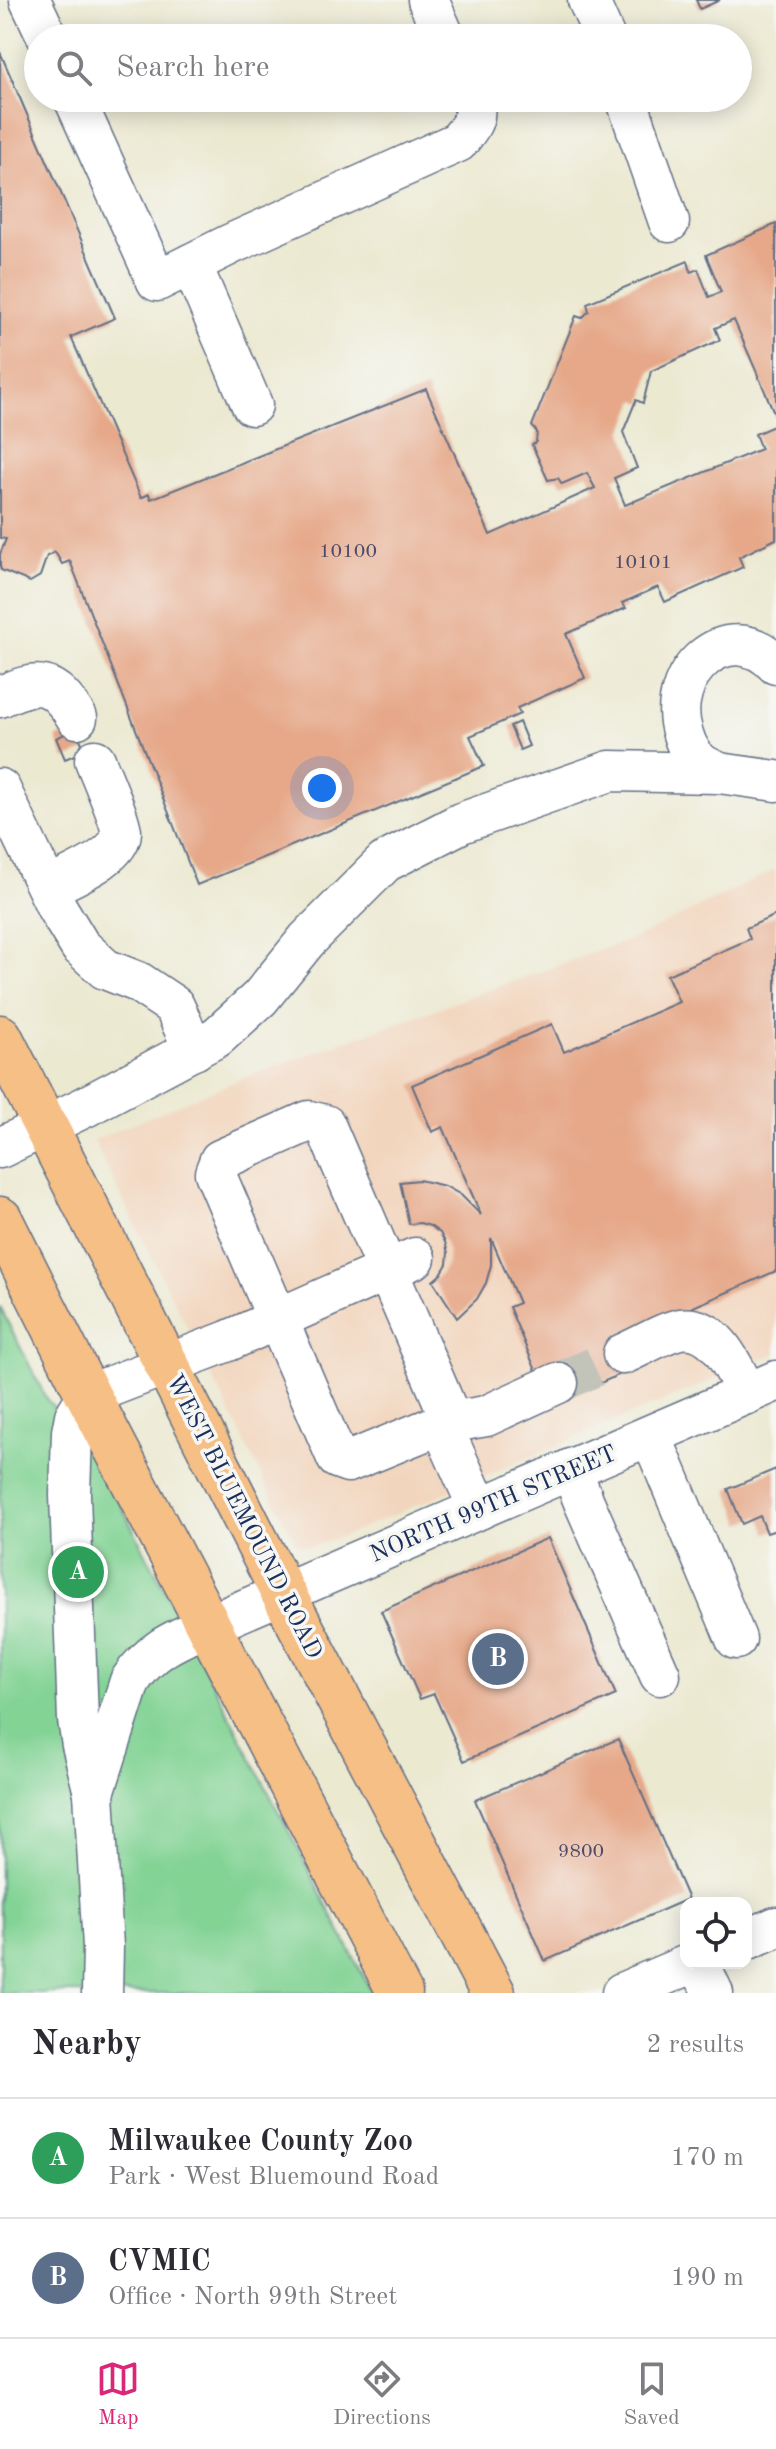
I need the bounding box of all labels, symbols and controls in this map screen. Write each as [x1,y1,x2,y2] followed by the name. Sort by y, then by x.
[24,24,752,112] search box
[52,46,96,90] icon: search
[116,53,270,83] text: Search here
[319,542,377,562] house number: 10100
[614,553,672,573] house number: 10101
[302,768,342,808] your location
[161,1371,326,1663] street label: WEST BLUEMOUND ROAD
[367,1442,621,1568] street label: NORTH 99TH STREET
[52,1542,104,1602] pin: A
[472,1629,524,1689] pin: B
[558,1842,604,1862] house number: 9800
[680,1897,752,1969] map controls
[680,1897,752,1969] button: locate
[32,2028,142,2062] text: Nearby
[646,2032,744,2058] text: 2 results
[108,2127,413,2157] text: Milwaukee County Zoo
[48,2145,68,2171] text: A
[671,2145,744,2171] text: 170 m
[108,2164,439,2190] text: Park · West Bluemound Road
[108,2247,211,2277] text: CVMIC
[49,2265,67,2291] text: B
[671,2265,744,2291] text: 190 m
[108,2284,397,2310] text: Office · North 99th Street
[96,2357,140,2432] tab: Map
[333,2357,431,2432] tab: Directions
[624,2357,680,2432] tab: Saved

